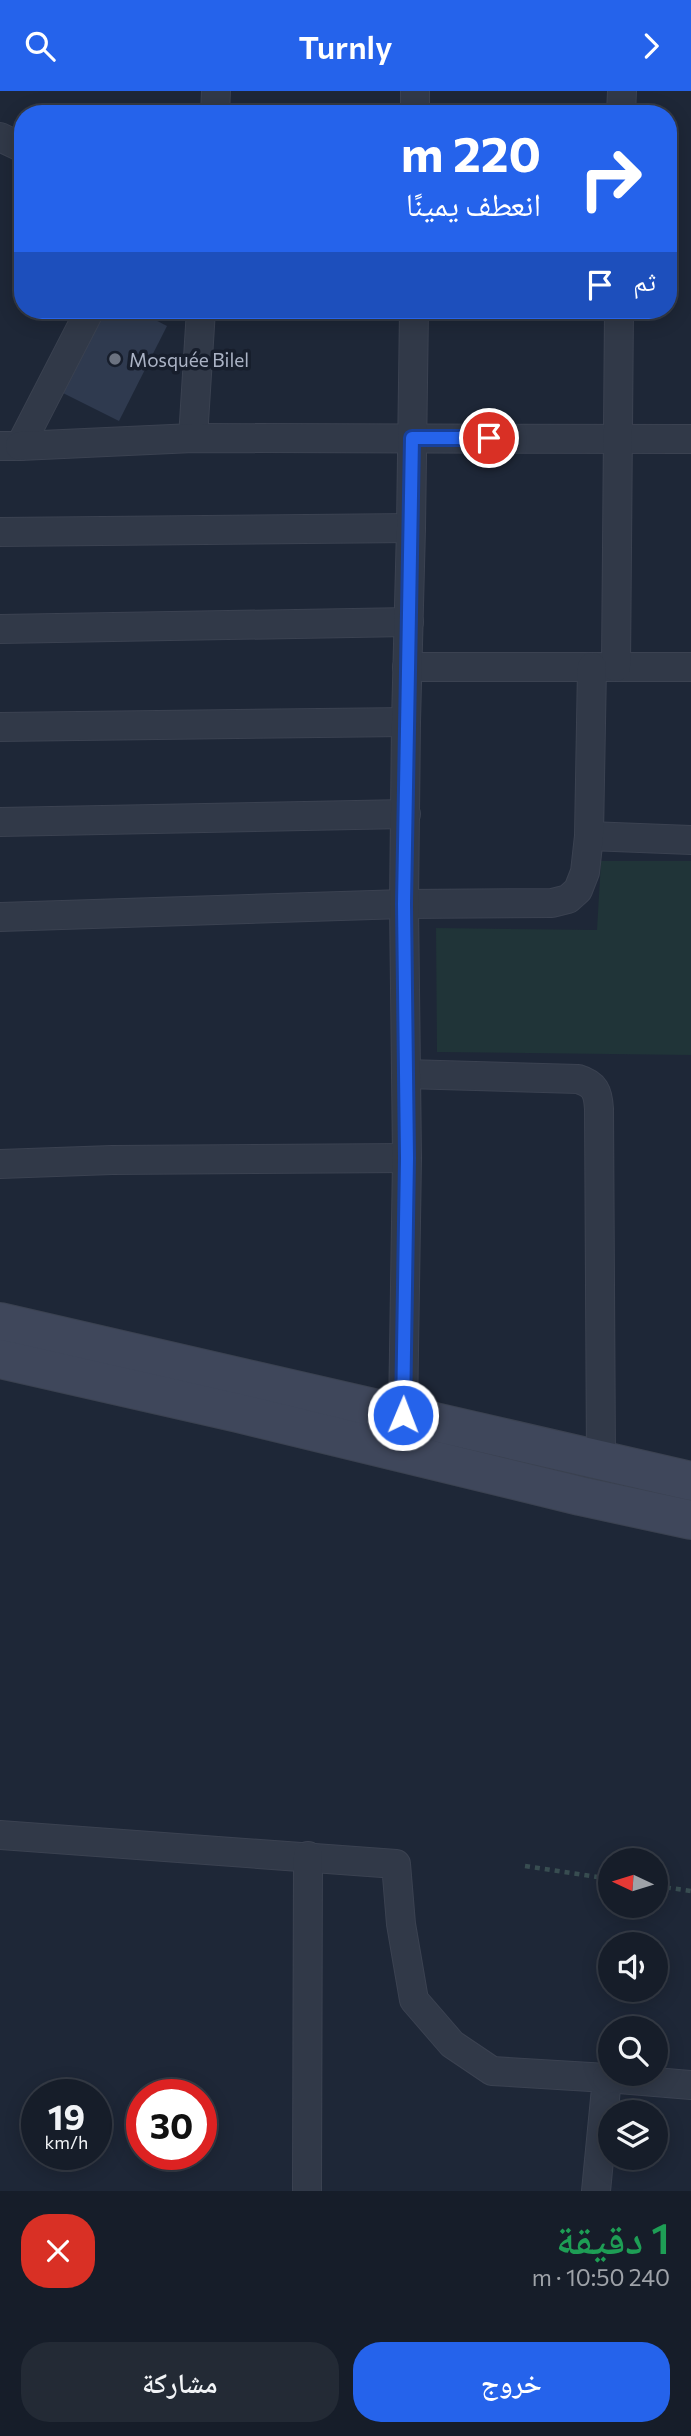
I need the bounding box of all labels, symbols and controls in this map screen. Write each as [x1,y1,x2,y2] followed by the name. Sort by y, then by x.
[299,26,392,66] text: Turnly
[21,27,59,65] icon: search
[632,27,670,65] icon: forward
[401,122,541,182] text: 220 m
[565,133,656,224] icon: right
[406,183,541,223] text: انعطف يمينًا
[633,265,656,296] text: ثم
[581,266,619,304] icon: arrive
[129,348,249,371] place label: Mosquée Bilel
[107,351,123,367] marker: Mosquée Bilel
[459,408,519,468] pin
[470,419,508,457] icon: arrive
[366,1378,440,1452] position arrow
[598,1848,668,1918] north arrow
[598,1848,668,2170] map controls
[598,1932,668,2002] button: sound
[598,2016,668,2086] button: search
[126,2079,217,2170] speed limit sign: 30
[48,2094,85,2137] text: 19
[598,2100,668,2170] button: layers
[45,2131,88,2153] text: km/h
[556,2211,670,2263] text: 1 دقيقة
[21,2214,95,2288] button: close
[532,2263,670,2291] text: 240 m · 10:50
[21,2342,339,2422] button: مشاركة
[353,2342,670,2422] button: خروج

